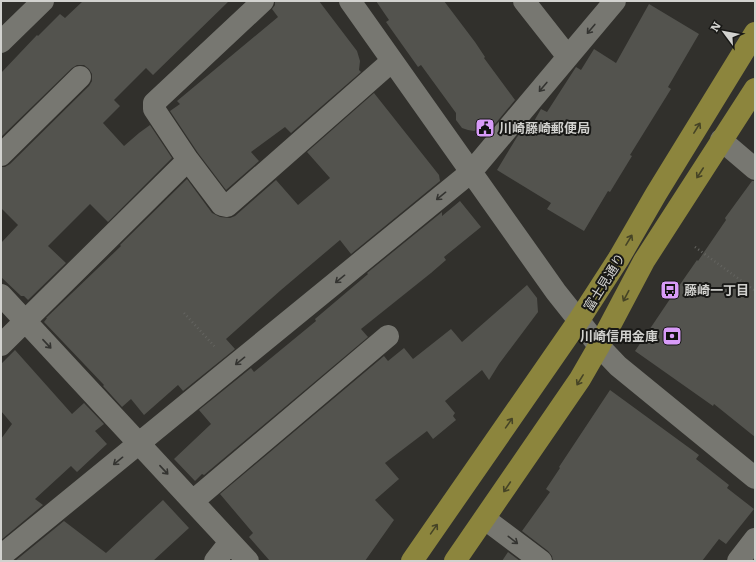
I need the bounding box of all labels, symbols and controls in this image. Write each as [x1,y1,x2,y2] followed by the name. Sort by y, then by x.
[704,12,744,52] north arrow
[705,18,724,34] text: N
[587,24,596,34] one-way arrow
[538,82,547,92] one-way arrow
[474,117,496,139] public building icon: 川崎藤崎郵便局
[499,118,590,137] place label: 川崎藤崎郵便局
[693,122,701,134] one-way arrow
[696,167,704,178] one-way arrow
[436,192,446,201] one-way arrow
[626,234,634,246] one-way arrow
[578,249,629,314] street label: 富士見通り
[335,274,346,283] one-way arrow
[659,279,681,301] bus stop icon: 藤崎一丁目
[684,280,749,299] place label: 藤崎一丁目
[621,290,629,302] one-way arrow
[661,325,683,347] bank icon: 川崎信用金庫
[580,326,658,345] place label: 川崎信用金庫
[42,339,51,349] one-way arrow
[235,357,245,366] one-way arrow
[575,374,583,386] one-way arrow
[505,417,513,428] one-way arrow
[112,457,123,466] one-way arrow
[159,465,169,475] one-way arrow
[502,482,511,493] one-way arrow
[430,524,438,535] one-way arrow
[508,535,519,544] one-way arrow

